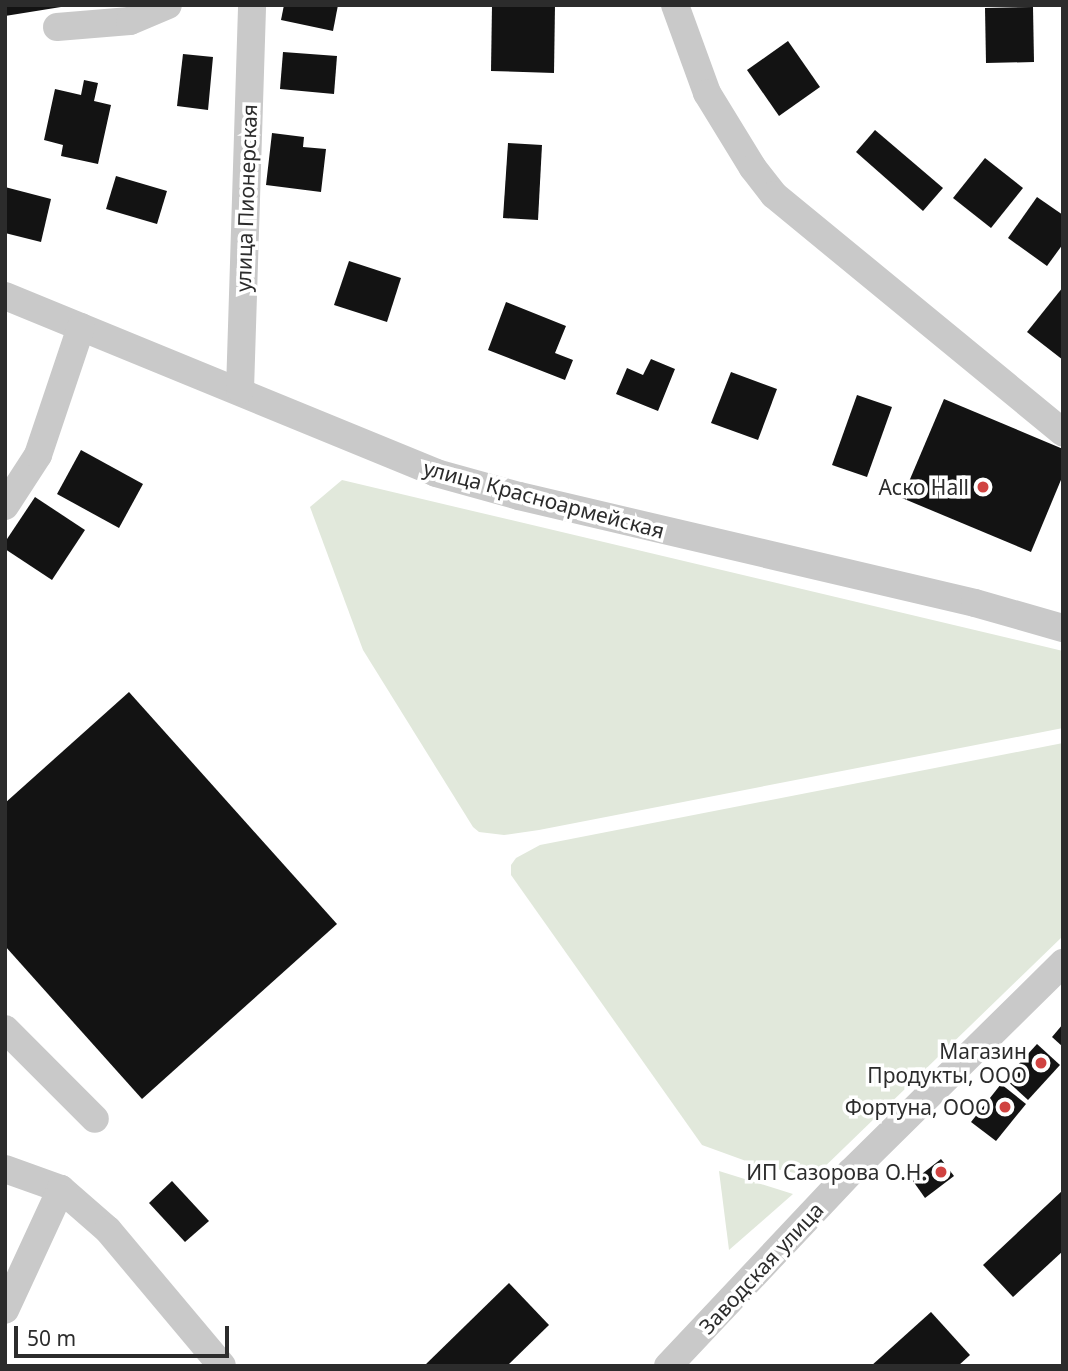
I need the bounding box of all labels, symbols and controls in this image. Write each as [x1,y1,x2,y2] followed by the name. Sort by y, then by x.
[230,104,262,292] street label: улица Пионерская
[421,455,667,543] street label: улица Красноармейская
[879,474,969,500] place label: Аско Hall
[975,479,991,495] marker: Аско Hall
[867,1038,1027,1088] place label: Магазин Продукты, ООО
[1033,1055,1049,1071] marker: Магазин Продукты, ООО
[845,1094,991,1120] place label: Фортуна, ООО
[997,1099,1013,1115] marker: Фортуна, ООО
[746,1159,927,1185] place label: ИП Сазорова О.Н.
[933,1164,949,1180] marker: ИП Сазорова О.Н.
[694,1197,828,1339] street label: Заводская улица
[18,1312,233,1356] scale bar
[27,1324,76,1352] text: 50 m

